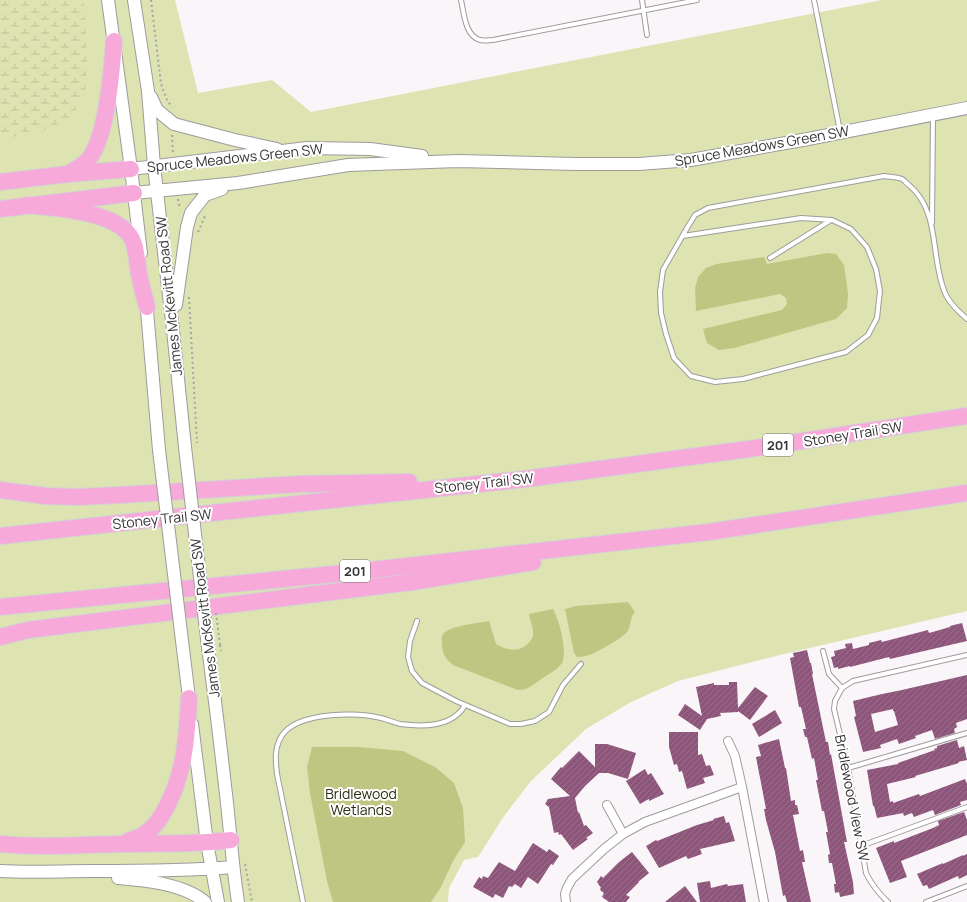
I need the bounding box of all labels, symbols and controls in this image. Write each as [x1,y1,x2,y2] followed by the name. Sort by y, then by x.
[673,121,851,170] street label: Spruce Meadows Green SW
[146,139,324,176] street label: Spruce Meadows Green SW
[151,215,186,377] street label: James McKevitt Road SW
[802,416,904,451] street label: Stoney Trail SW
[763,434,793,456] road number: 201
[433,468,535,497] street label: Stoney Trail SW
[111,504,213,533] street label: Stoney Trail SW
[185,537,224,699] street label: James McKevitt Road SW
[340,560,370,582] road number: 201
[831,733,874,863] street label: Bridlewood View SW
[325,784,397,819] park label: Bridlewood Wetlands

